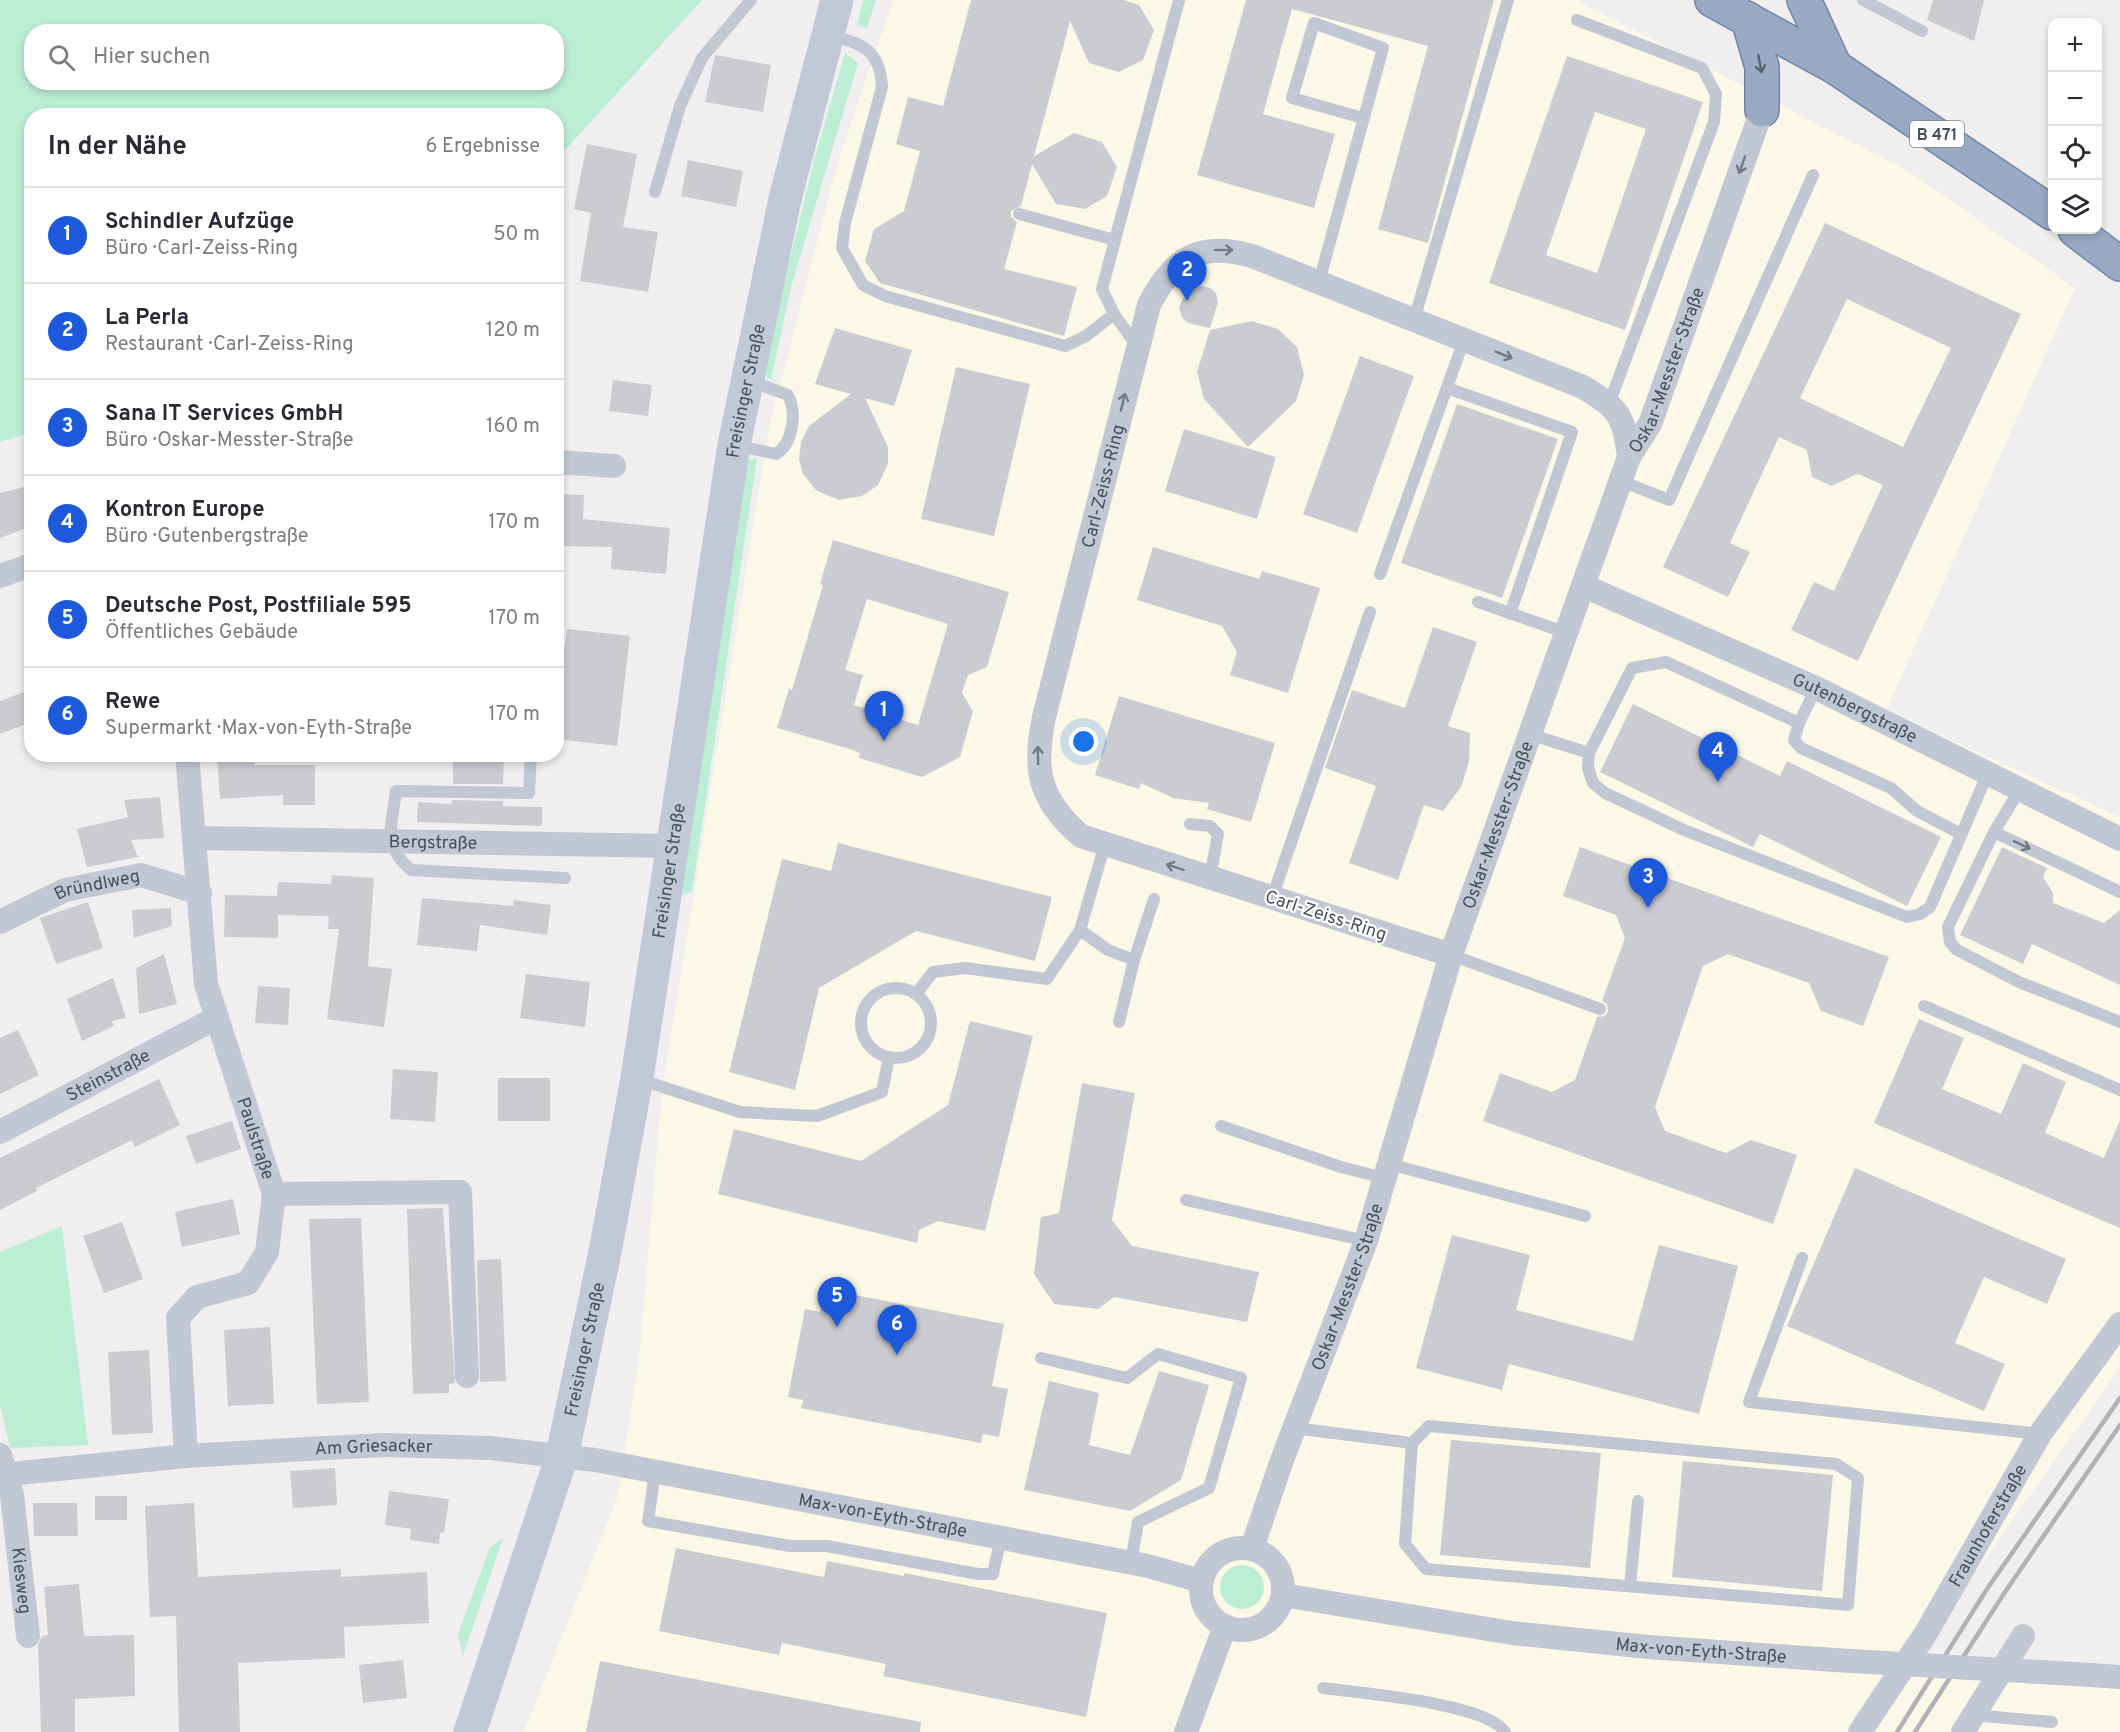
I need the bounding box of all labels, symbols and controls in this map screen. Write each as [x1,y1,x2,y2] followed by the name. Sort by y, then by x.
[2048,18,2102,234] map controls
[2048,18,2102,72] button: +
[24,24,564,90] search box
[45,41,78,74] icon: search
[93,44,210,71] text: Hier suchen
[1755,54,1766,73] one-way arrow
[2048,72,2102,126] button: −
[1910,121,1964,147] road number: B 471
[2048,126,2102,180] button: locate
[48,131,187,164] text: In der Nähe
[425,134,540,160] text: 6 Ergebnisse
[1736,155,1747,174] one-way arrow
[2048,180,2102,234] button: layers
[105,209,294,236] text: Schindler Aufzüge
[64,222,72,248] text: 1
[493,222,540,248] text: 50 m
[105,236,298,262] text: Büro · Carl-Zeiss-Ring
[1214,245,1233,256] one-way arrow
[1168,252,1206,301] pin: 2
[1624,284,1711,458] street label: Oskar-Messter-Straße
[105,305,189,332] text: La Perla
[61,318,74,344] text: 2
[486,318,540,344] text: 120 m
[722,322,772,460] street label: Freisinger Straße
[105,332,354,358] text: Restaurant · Carl-Zeiss-Ring
[1494,351,1513,362] one-way arrow
[1118,393,1130,412] one-way arrow
[105,401,343,428] text: Sana IT Services GmbH
[62,414,74,440] text: 3
[486,414,540,440] text: 160 m
[1078,422,1131,551] street label: Carl-Zeiss-Ring
[105,428,354,454] text: Büro · Oskar-Messter-Straße
[105,497,264,524] text: Kontron Europe
[61,510,74,536] text: 4
[488,510,540,536] text: 170 m
[105,524,309,550] text: Büro · Gutenbergstraße
[105,593,412,620] text: Deutsche Post, Postfiliale 595
[61,606,74,632] text: 5
[488,606,540,632] text: 170 m
[105,620,298,646] text: Öffentliches Gebäude
[1788,669,1920,749] street label: Gutenbergstraße
[105,689,160,716] text: Rewe
[864,692,904,741] pin: 1
[61,702,74,728] text: 6
[488,702,540,728] text: 170 m
[105,716,412,742] text: Supermarkt · Max-von-Eyth-Straße
[1069,727,1098,756] your location
[1698,732,1738,782] pin: 4
[1458,738,1539,913] street label: Oskar-Messter-Straße
[1032,745,1044,765] one-way arrow
[649,802,692,940] street label: Freisinger Straße
[388,831,477,856] street label: Bergstraße
[2012,840,2030,852] one-way arrow
[1628,858,1668,908] pin: 3
[1166,860,1185,871] one-way arrow
[51,865,142,907] street label: Bründlweg
[1262,886,1389,947] street label: Carl-Zeiss-Ring
[63,1045,155,1108] street label: Steinstraße
[230,1095,279,1183] street label: Paulstraße
[1307,1201,1390,1374] street label: Oskar-Messter-Straße
[818,1278,856,1327] pin: 5
[561,1280,611,1419] street label: Freisinger Straße
[878,1306,916,1355] pin: 6
[314,1435,433,1462] street label: Am Griesacker
[1945,1461,2033,1592] street label: Fraunhoferstraße
[796,1489,969,1544] street label: Max-von-Eyth-Straße
[5,1546,35,1615] street label: Kiesweg
[1614,1634,1787,1670] street label: Max-von-Eyth-Straße

